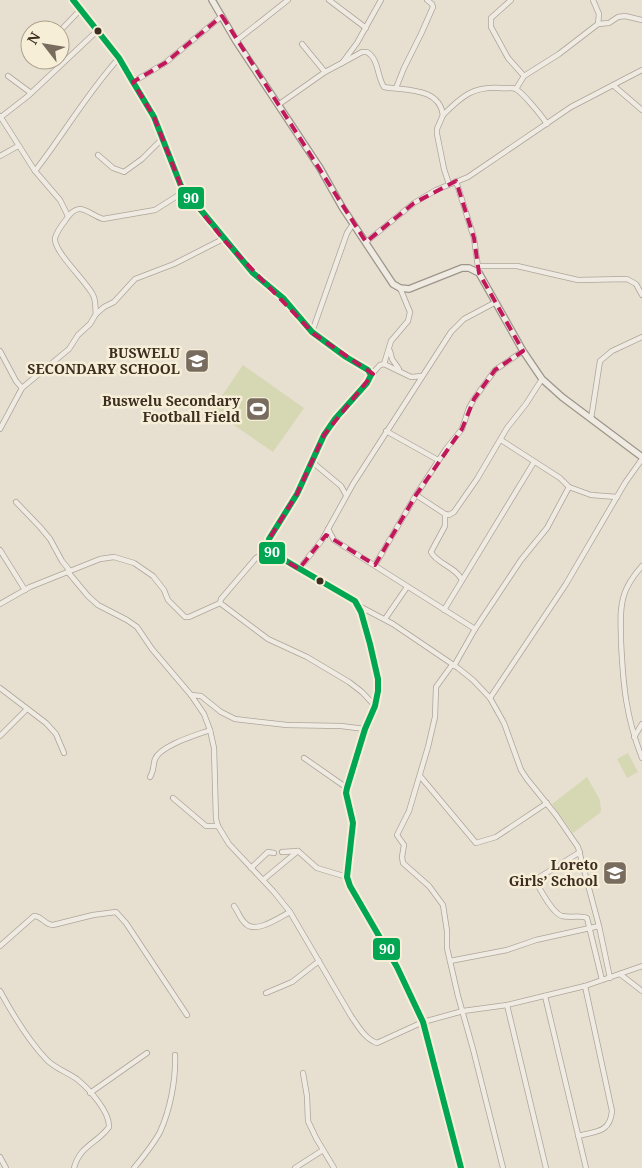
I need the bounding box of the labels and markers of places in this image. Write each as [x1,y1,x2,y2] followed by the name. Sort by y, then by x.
[93,26,103,36] unlabelled marker
[27,343,181,378] place label: BUSWELU SECONDARY SCHOOL
[184,348,210,374] school or university icon: BUSWELU SECONDARY SCHOOL
[102,391,241,426] place label: Buswelu Secondary Football Field
[245,396,271,422] sports icon: Buswelu Secondary Football Field
[315,576,325,586] unlabelled marker
[509,855,598,890] place label: Loreto Girls’ School
[602,860,628,886] school or university icon: Loreto Girls’ School

